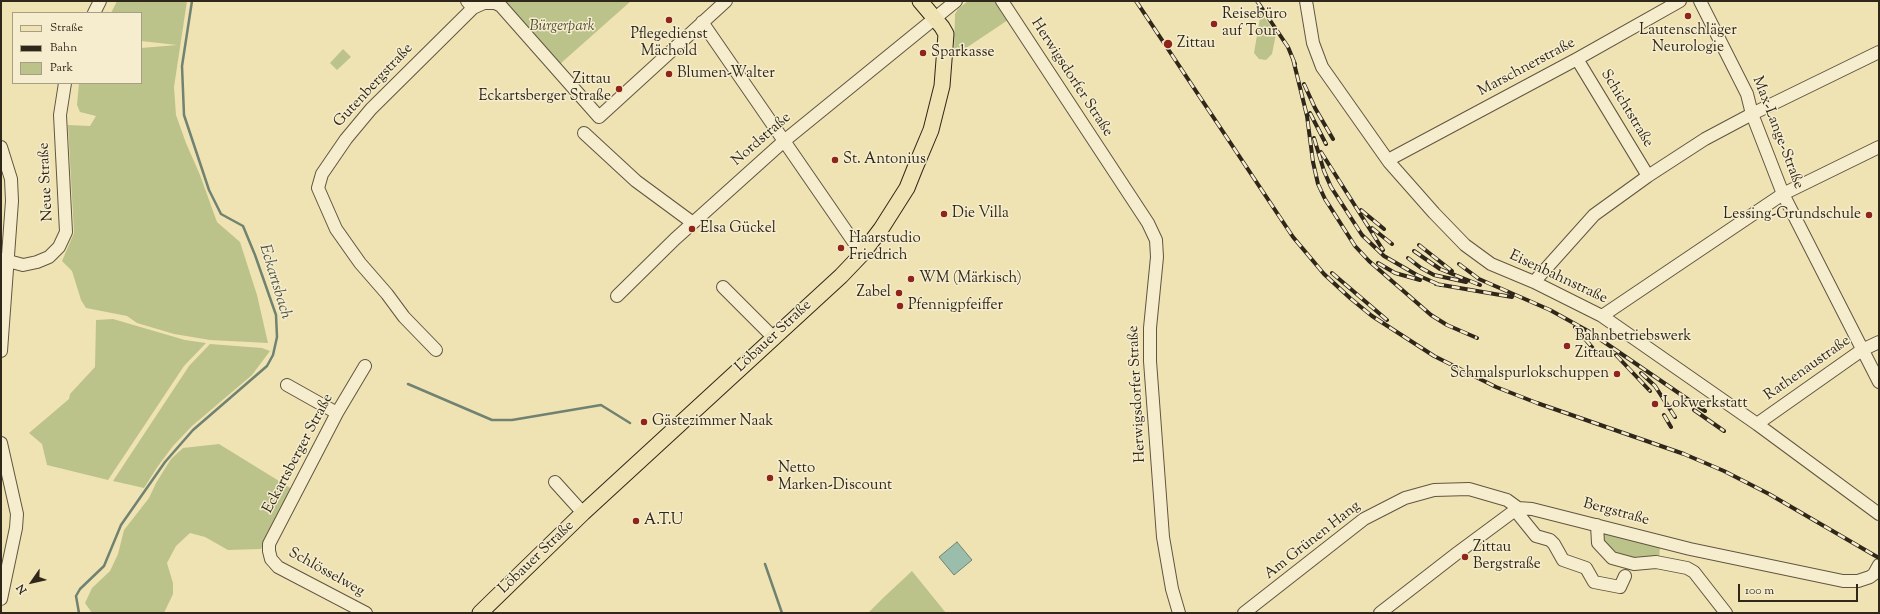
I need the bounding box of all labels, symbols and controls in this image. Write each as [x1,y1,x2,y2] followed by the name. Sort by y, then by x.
[1222,6,1287,41] place label: Reisebüro auf Tour
[1683,11,1693,21] marker: Lautenschläger Neurologie
[12,12,142,84] legend
[664,15,674,25] marker: Pflegedienst Mächold
[1026,15,1116,141] street label: Herwigsdorfer Straße
[529,18,595,36] park label: Bürgerpark
[50,19,83,37] text: Straße
[1209,19,1219,29] marker: Reisebüro auf Tour
[1639,22,1737,57] place label: Lautenschläger Neurologie
[630,26,708,61] place label: Pflegedienst Mächold
[1177,35,1215,53] place label: Zittau
[1475,35,1579,101] street label: Marschnerstraße
[1162,38,1174,50] marker: Zittau
[50,39,77,57] text: Bahn
[330,40,418,132] street label: Gutenbergstraße
[931,44,994,62] place label: Sparkasse
[918,48,928,58] marker: Sparkasse
[50,59,73,77] text: Park
[677,65,775,83] place label: Blumen-Walter
[1596,67,1656,151] street label: Schichtstraße
[664,69,674,79] marker: Blumen-Walter
[478,71,611,106] place label: Zittau Eckartsberger Straße
[1747,74,1807,192] street label: Max-Lange-Straße
[614,84,624,94] marker: Zittau Eckartsberger Straße
[729,109,795,171] street label: Nordstraße
[36,142,58,222] street label: Neue Straße
[843,151,926,169] place label: St. Antonius
[830,155,840,165] marker: St. Antonius
[952,205,1009,223] place label: Die Villa
[1723,206,1861,224] place label: Lessing-Grundschule
[939,209,949,219] marker: Die Villa
[1864,210,1874,220] marker: Lessing-Grundschule
[700,220,776,238] place label: Elsa Gückel
[687,224,697,234] marker: Elsa Gückel
[849,230,921,265] place label: Haarstudio Friedrich
[254,242,294,322] water label: Eckartsbach
[836,243,846,253] marker: Haarstudio Friedrich
[1506,247,1610,309] street label: Eisenbahnstraße
[919,270,1022,288] place label: WM (Märkisch)
[906,274,916,284] marker: WM (Märkisch)
[856,284,891,302] place label: Zabel
[894,288,904,298] marker: Zabel
[732,297,816,377] street label: Löbauer Straße
[908,297,1003,315] place label: Pfennigpfeiffer
[895,301,905,311] marker: Pfennigpfeiffer
[1125,325,1151,463] street label: Herwigsdorfer Straße
[1575,328,1691,363] place label: Bahnbetriebswerk Zittau
[1761,333,1855,405] street label: Rathenaustraße
[1562,341,1572,351] marker: Bahnbetriebswerk Zittau
[1450,365,1609,383] place label: Schmalspurlokschuppen
[1612,369,1622,379] marker: Schmalspurlokschuppen
[260,391,338,517] street label: Eckartsberger Straße
[1663,395,1748,413] place label: Lokwerkstatt
[1650,399,1660,409] marker: Lokwerkstatt
[652,413,773,431] place label: Gästezimmer Naak
[639,417,649,427] marker: Gästezimmer Naak
[778,460,892,495] place label: Netto Marken-Discount
[765,473,775,483] marker: Netto Marken-Discount
[1581,496,1651,530] street label: Bergstraße
[1261,498,1365,584] street label: Am Grünen Hang
[644,512,683,530] place label: A.T.U
[631,516,641,526] marker: A.T.U
[496,517,578,599] street label: Löbauer Straße
[1473,539,1541,574] place label: Zittau Bergstraße
[285,545,367,601] street label: Schlösselweg
[1460,552,1470,562] marker: Zittau Bergstraße
[12,562,52,602] north arrow
[1740,576,1860,602] scale bar
[13,581,31,597] text: N
[1745,582,1774,600] text: 100 m

